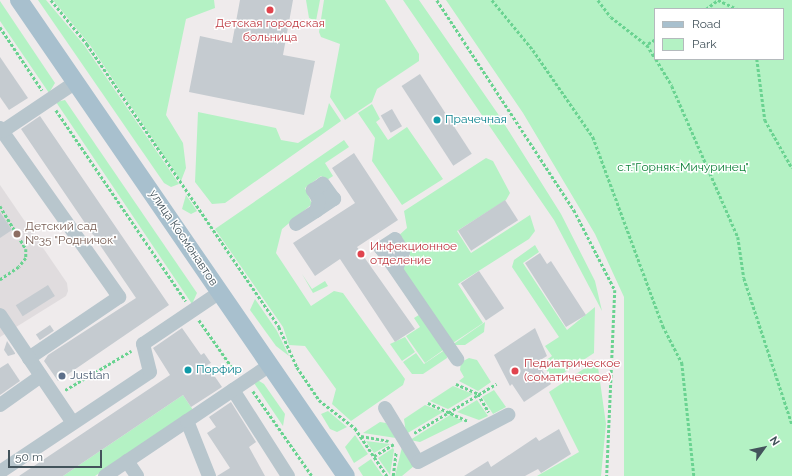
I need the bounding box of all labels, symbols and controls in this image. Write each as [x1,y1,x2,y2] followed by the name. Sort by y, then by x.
[264,4,276,16] marker: Детская городская больница
[654,8,784,60] legend
[215,17,325,45] place label: Детская городская больница
[692,17,721,31] text: Road
[692,37,717,51] text: Park
[445,113,507,127] place label: Прачечная
[432,115,442,125] marker: Прачечная
[617,161,749,175] park label: с.т."Горняк-Мичуринец"
[146,187,220,289] street label: улица Космонавтов
[25,220,117,248] place label: Детский сад №35 "Родничок"
[12,229,22,239] marker: Детский сад №35 "Родничок"
[370,240,457,268] place label: Инфекционное отделение
[355,248,367,260] marker: Инфекционное отделение
[524,357,620,385] place label: Педиатрическое (соматическое)
[196,363,242,377] place label: Порфир
[183,365,193,375] marker: Порфир
[509,365,521,377] marker: Педиатрическое (соматическое)
[70,369,109,383] place label: Justlan
[57,371,67,381] marker: Justlan
[744,428,784,468] north arrow
[767,434,782,448] text: N
[10,442,104,468] scale bar
[15,450,43,464] text: 50 m

